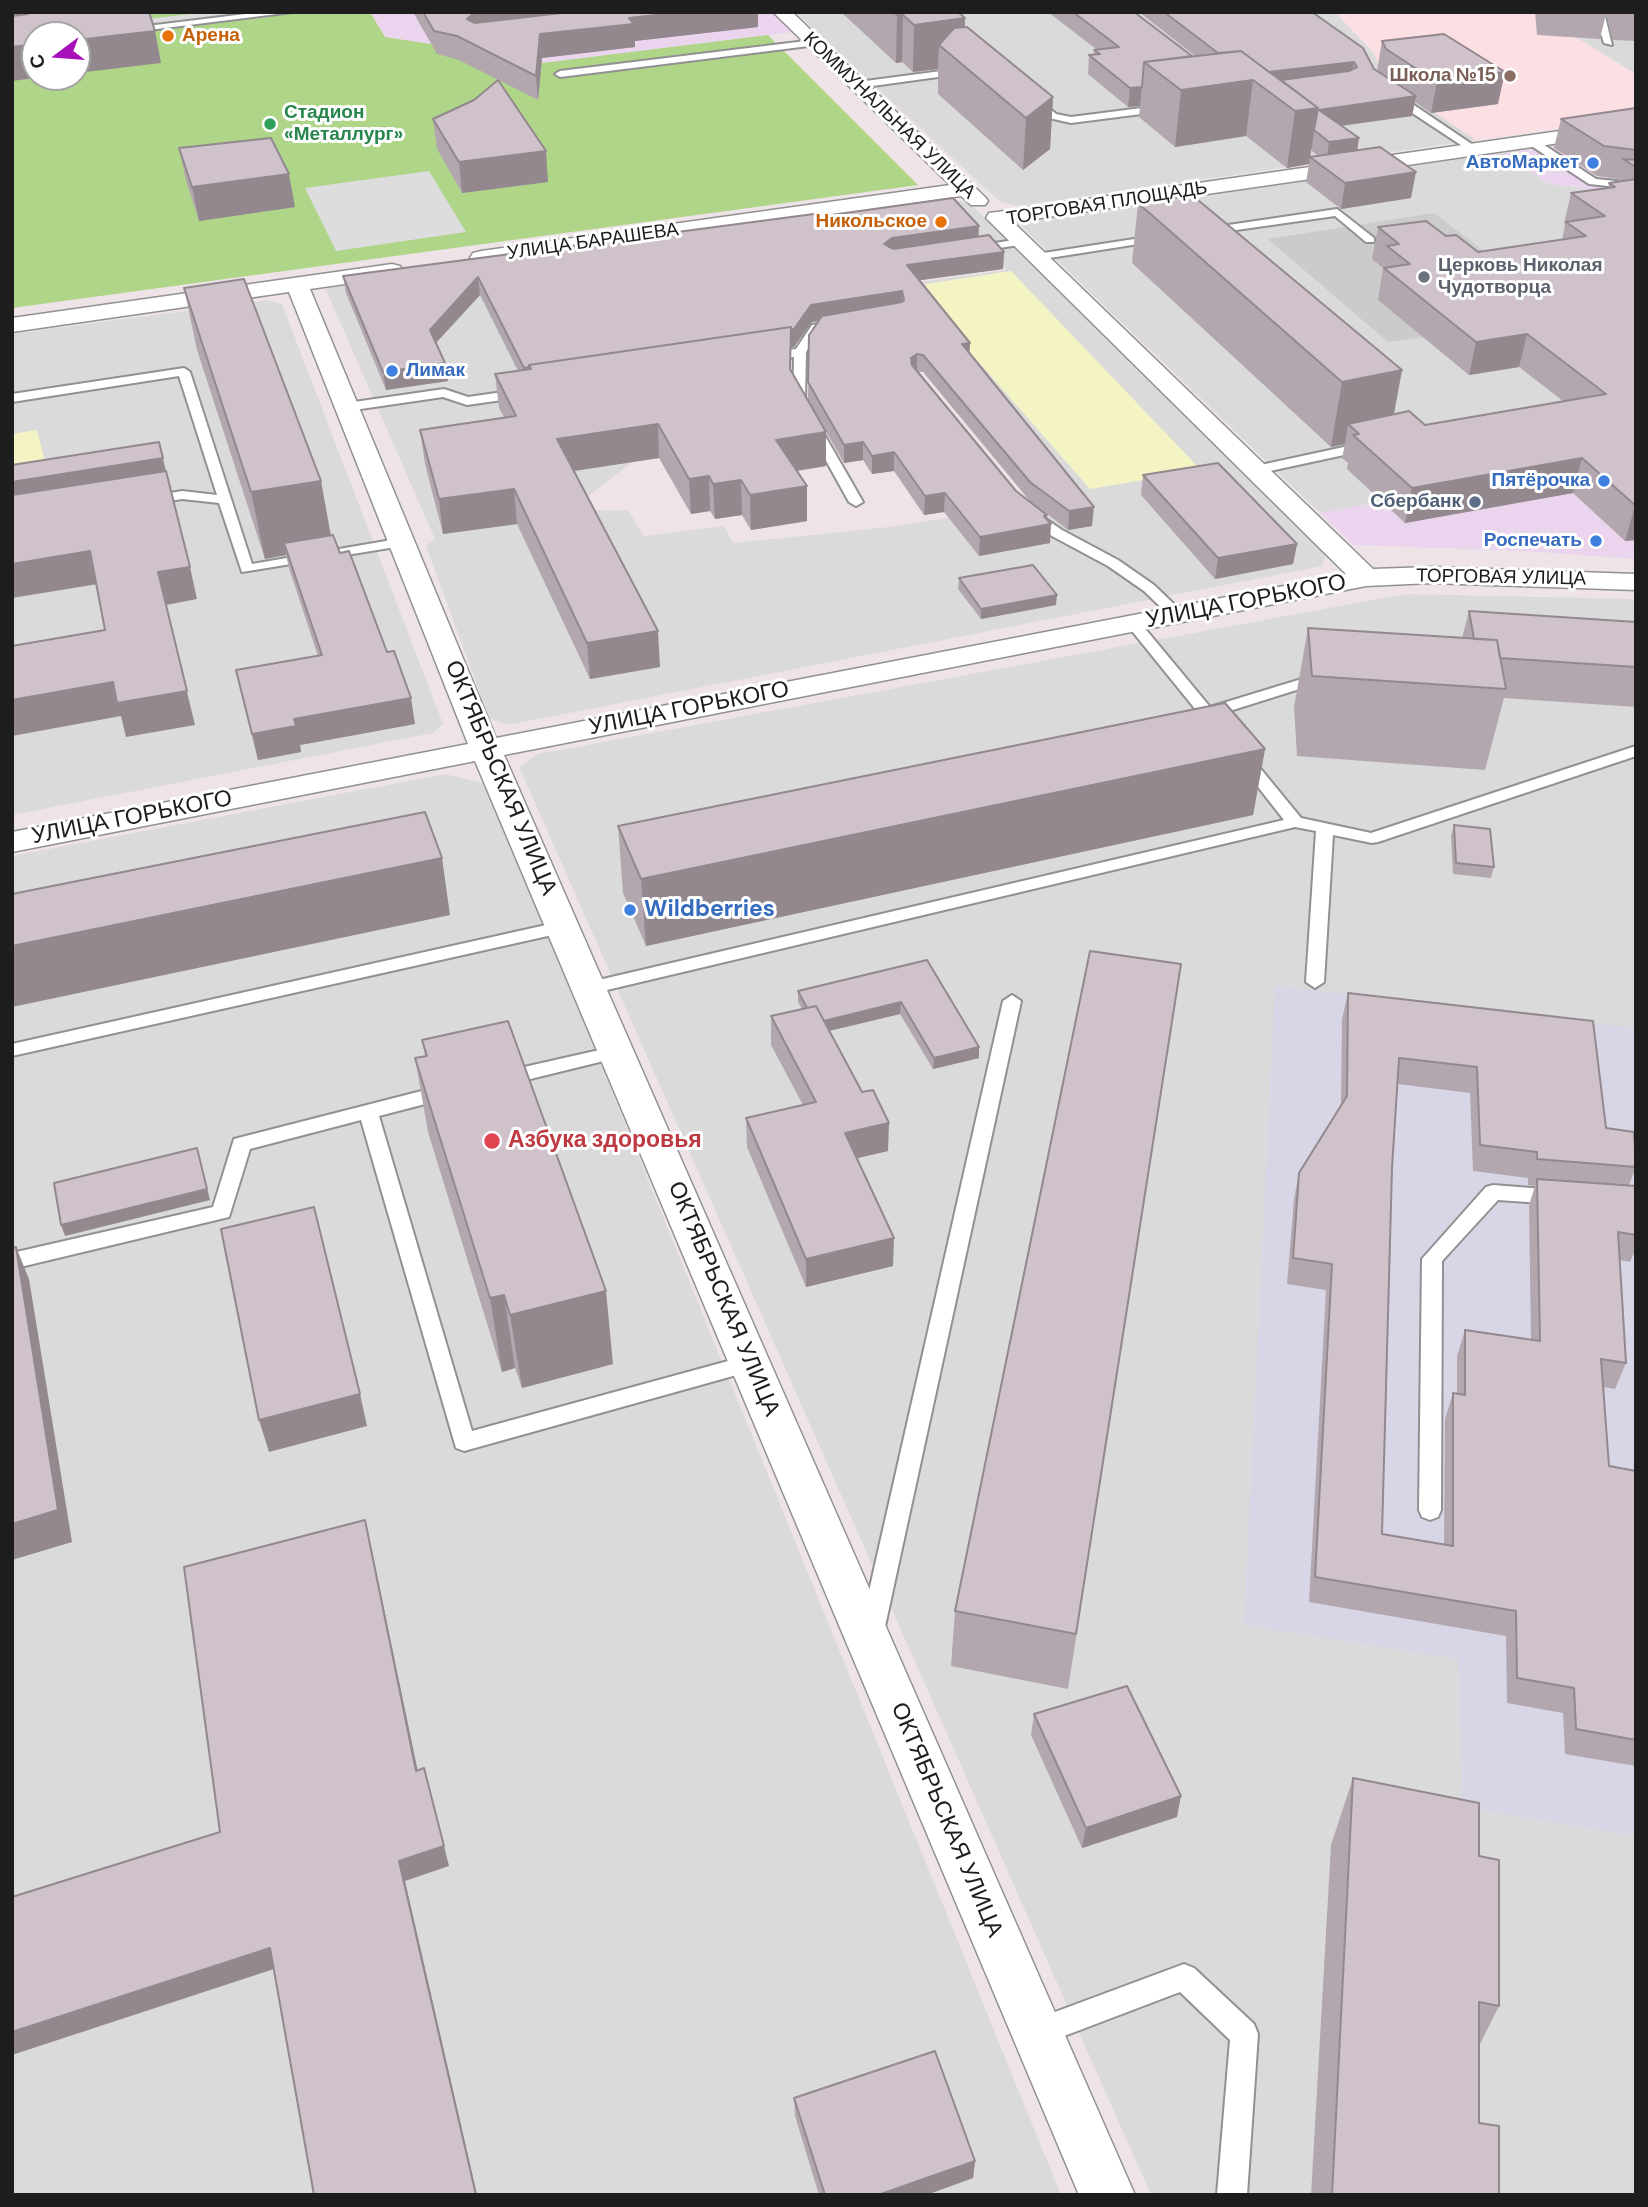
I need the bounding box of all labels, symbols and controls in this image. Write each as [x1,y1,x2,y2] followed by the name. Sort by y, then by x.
[21,21,91,91] north arrow
[182,25,240,47] place label: Арена
[160,28,176,44] marker: Арена
[798,28,980,204] street label: КОММУНАЛЬНАЯ УЛИЦА
[23,51,51,71] text: С
[1389,65,1496,87] place label: Школа №15
[1502,68,1518,84] marker: Школа №15
[284,102,403,146] place label: Стадион «Металлург»
[262,116,278,132] marker: Стадион «Металлург»
[1466,152,1579,174] place label: АвтоМаркет
[1585,155,1601,171] marker: АвтоМаркет
[1005,177,1209,231] street label: ТОРГОВАЯ ПЛОЩАДЬ
[815,211,927,233] place label: Никольское
[933,214,949,230] marker: Никольское
[506,219,680,265] street label: УЛИЦА БАРАШЕВА
[1438,255,1602,299] place label: Церковь Николая Чудотворца
[1416,269,1432,285] marker: Церковь Николая Чудотворца
[406,360,465,382] place label: Лимак
[384,363,400,379] marker: Лимак
[1492,470,1590,492] place label: Пятёрочка
[1596,473,1612,489] marker: Пятёрочка
[1370,491,1461,513] place label: Сбербанк
[1467,494,1483,510] marker: Сбербанк
[1484,530,1582,552] place label: Роспечать
[1588,533,1604,549] marker: Роспечать
[1416,565,1586,591] street label: ТОРГОВАЯ УЛИЦА
[1143,569,1349,635] street label: УЛИЦА ГОРЬКОГО
[438,656,562,900] street label: ОКТЯБРЬСКАЯ УЛИЦА
[586,676,792,742] street label: УЛИЦА ГОРЬКОГО
[29,785,235,851] street label: УЛИЦА ГОРЬКОГО
[644,896,775,924] place label: Wildberries
[622,902,638,918] marker: Wildberries
[508,1127,702,1155] place label: Азбука здоровья
[482,1131,502,1151] marker: Азбука здоровья
[661,1177,785,1421] street label: ОКТЯБРЬСКАЯ УЛИЦА
[884,1698,1008,1942] street label: ОКТЯБРЬСКАЯ УЛИЦА

